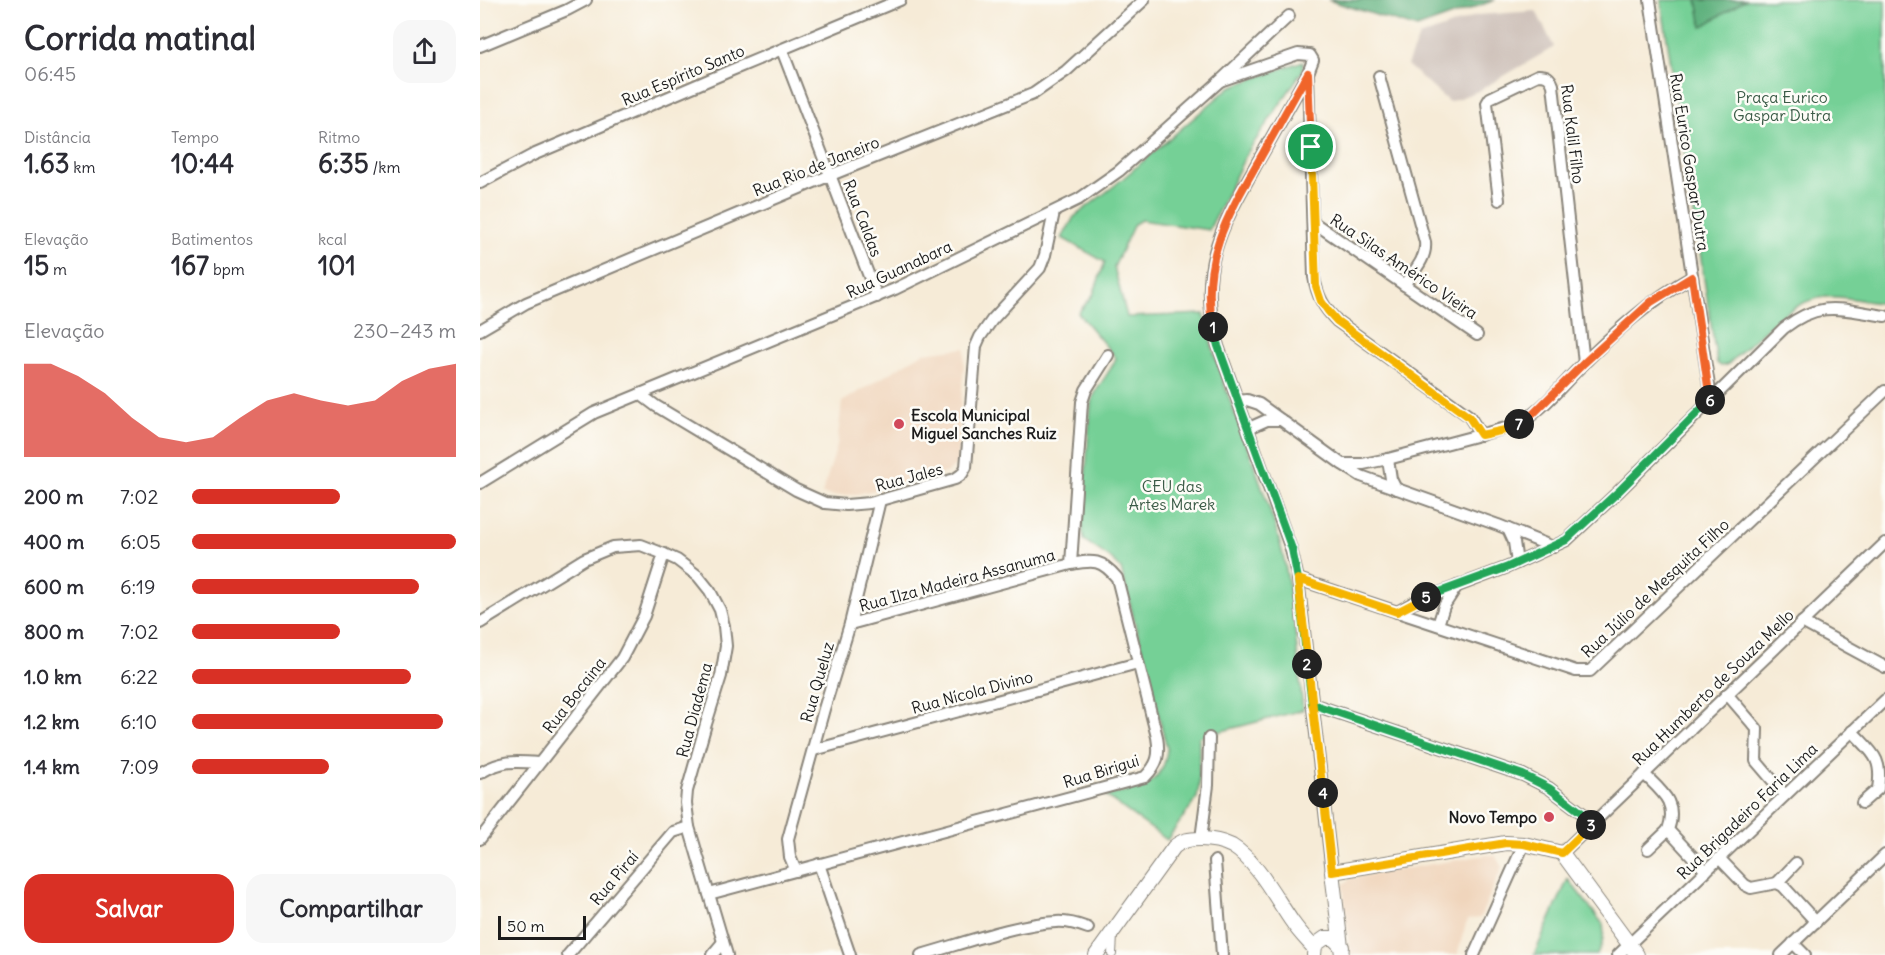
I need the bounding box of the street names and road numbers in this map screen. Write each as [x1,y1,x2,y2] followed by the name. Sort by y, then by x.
[619,40,747,110] street label: Rua Espírito Santo
[1666,72,1714,252] street label: Rua Eurico Gaspar Dutra
[1557,83,1589,185] street label: Rua Kalil Filho
[750,131,882,201] street label: Rua Rio de Janeiro
[839,176,887,260] street label: Rua Caldas
[1326,209,1482,323] street label: Rua Silas Américo Vieira
[843,236,955,302] street label: Rua Guanabara
[873,458,945,496] street label: Rua Jales
[1577,514,1733,662] street label: Rua Júlio de Mesquita Filho
[857,544,1057,616] street label: Rua Ilza Madeira Assanuma
[1628,605,1798,769] street label: Rua Humberto de Souza Mello
[796,639,838,725] street label: Rua Queluz
[538,653,610,737] street label: Rua Bocaina
[672,660,716,760] street label: Rua Diadema
[909,666,1035,718] street label: Rua Nícola Divino
[1673,739,1821,883] street label: Rua Brigadeiro Faria Lima
[1061,750,1141,792] street label: Rua Birigui
[586,847,643,909] street label: Rua Piraí

